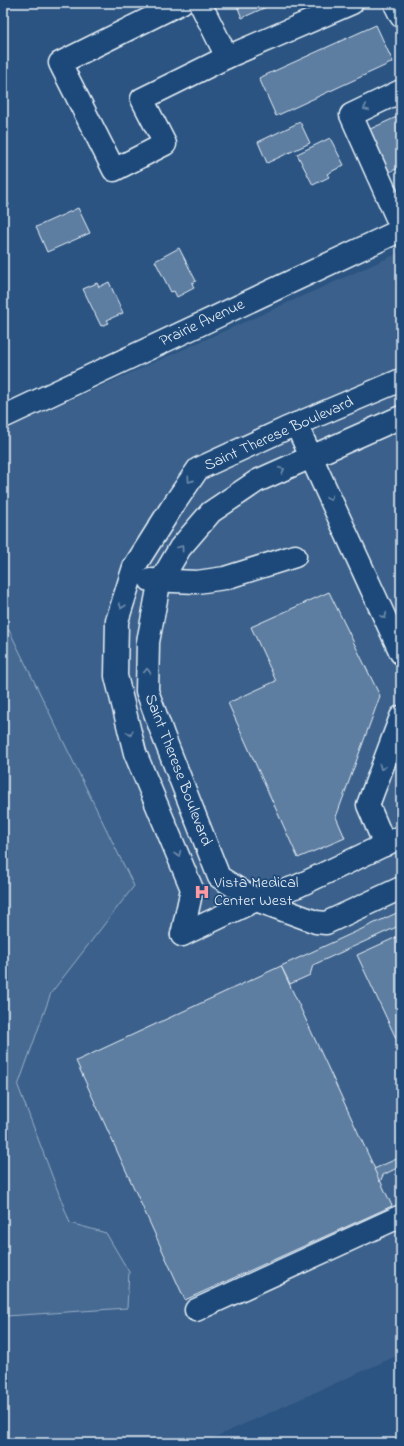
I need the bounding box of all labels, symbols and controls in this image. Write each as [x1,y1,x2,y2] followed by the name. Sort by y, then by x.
[362,103,370,111] one-way arrow
[155,292,249,353] street label: Prairie Avenue
[200,390,358,478] street label: Saint Therese Boulevard
[278,467,285,475] one-way arrow
[187,476,195,483] one-way arrow
[325,494,333,501] one-way arrow
[176,546,183,553] one-way arrow
[118,602,126,609] one-way arrow
[379,612,387,620] one-way arrow
[143,668,151,674] one-way arrow
[138,690,218,850] street label: Saint Therese Boulevard
[126,730,134,736] one-way arrow
[379,763,387,770] one-way arrow
[173,849,181,857] one-way arrow
[213,871,299,913] place label: Vista Medical Center West
[193,883,211,901] hospital icon: Vista Medical Center West

